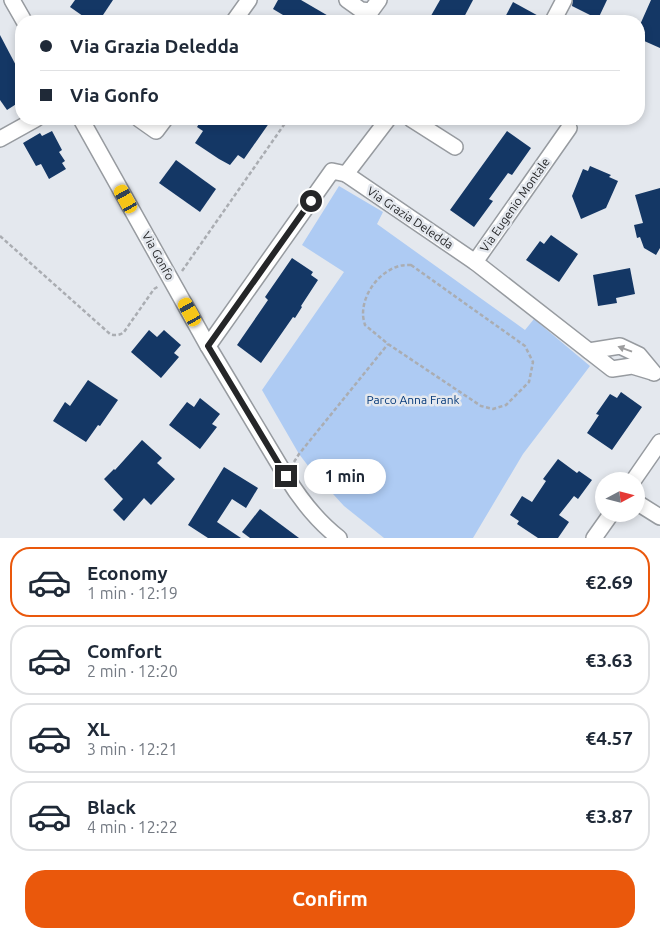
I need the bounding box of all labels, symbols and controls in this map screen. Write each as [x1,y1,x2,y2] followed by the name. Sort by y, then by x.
[70,35,239,57] text: Via Grazia Deledda
[70,84,159,106] text: Via Gonfo
[477,155,552,254] street label: Via Eugenio Montale
[112,182,139,216] car
[365,184,456,251] street label: Via Grazia Deledda
[300,190,322,212] route start
[140,229,177,282] street label: Via Gonfo
[176,295,203,329] car
[617,345,632,353] one-way arrow
[366,393,460,406] park label: Parco Anna Frank
[304,458,386,494] callout: 1 min
[275,465,297,487] route end
[325,467,365,485] text: 1 min
[595,472,645,522] north arrow
[595,472,645,522] map controls
[27,560,72,605] icon: car
[87,562,168,584] text: Economy
[585,571,633,593] text: €2.69
[87,584,178,602] text: 1 min · 12:19
[27,638,72,683] icon: car
[87,640,162,662] text: Comfort
[585,649,633,671] text: €3.63
[87,662,178,680] text: 2 min · 12:20
[27,716,72,761] icon: car
[87,718,110,740] text: XL
[585,727,633,749] text: €4.57
[87,740,178,758] text: 3 min · 12:21
[27,794,72,839] icon: car
[87,796,136,818] text: Black
[585,805,633,827] text: €3.87
[87,818,178,836] text: 4 min · 12:22
[25,870,635,928] button: Confirm

